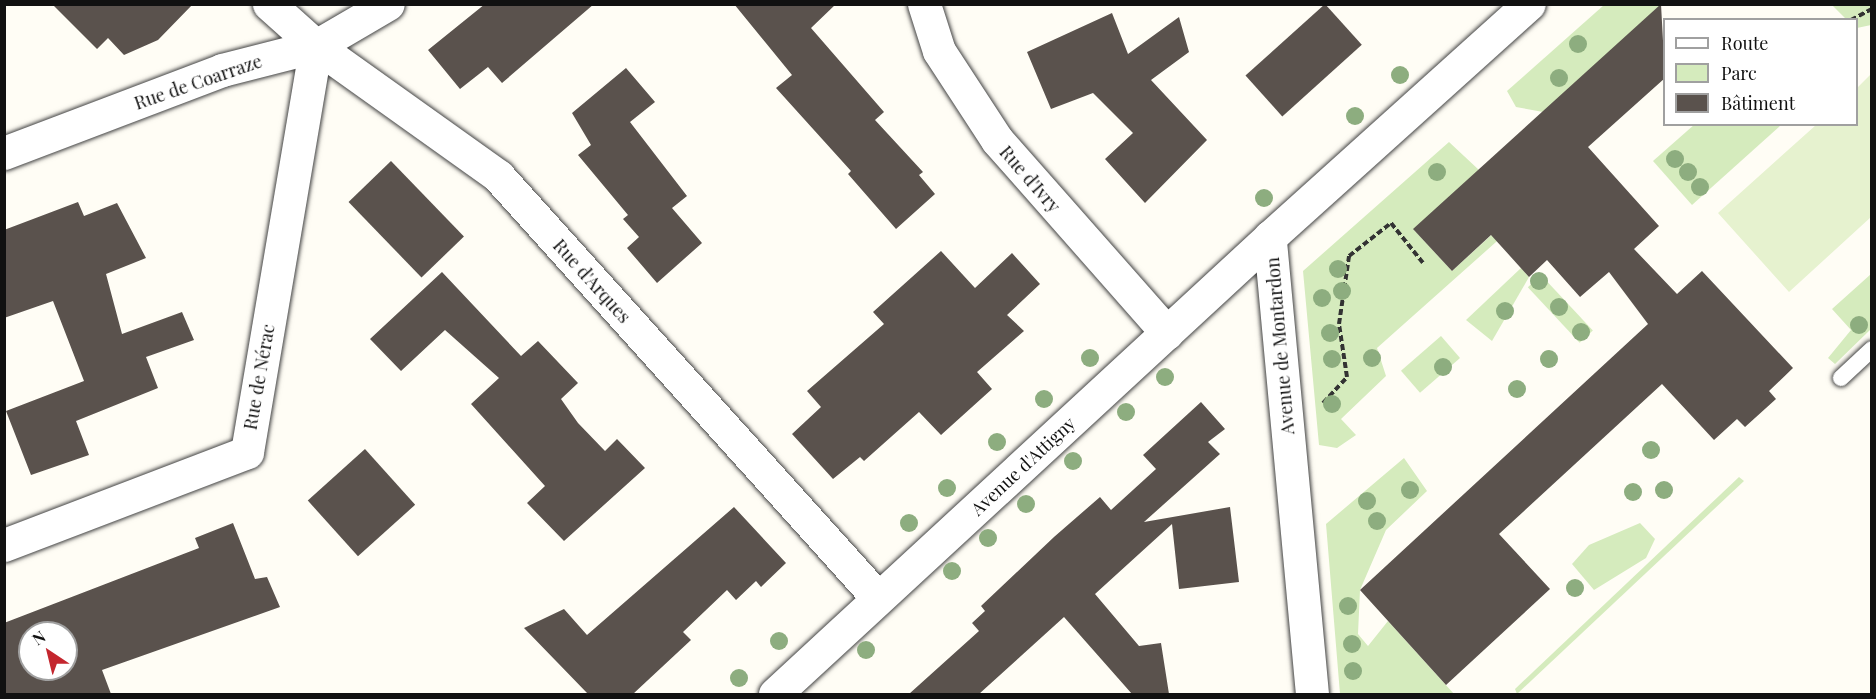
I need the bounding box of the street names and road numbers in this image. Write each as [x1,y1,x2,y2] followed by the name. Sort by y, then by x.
[131,50,265,114] street label: Rue de Coarraze
[995,141,1065,217] street label: Rue d'Ivry
[549,235,635,327] street label: Rue d'Arques
[1261,256,1299,436] street label: Avenue de Montardon
[239,322,279,432] street label: Rue de Nérac
[966,412,1080,520] street label: Avenue d'Attigny

